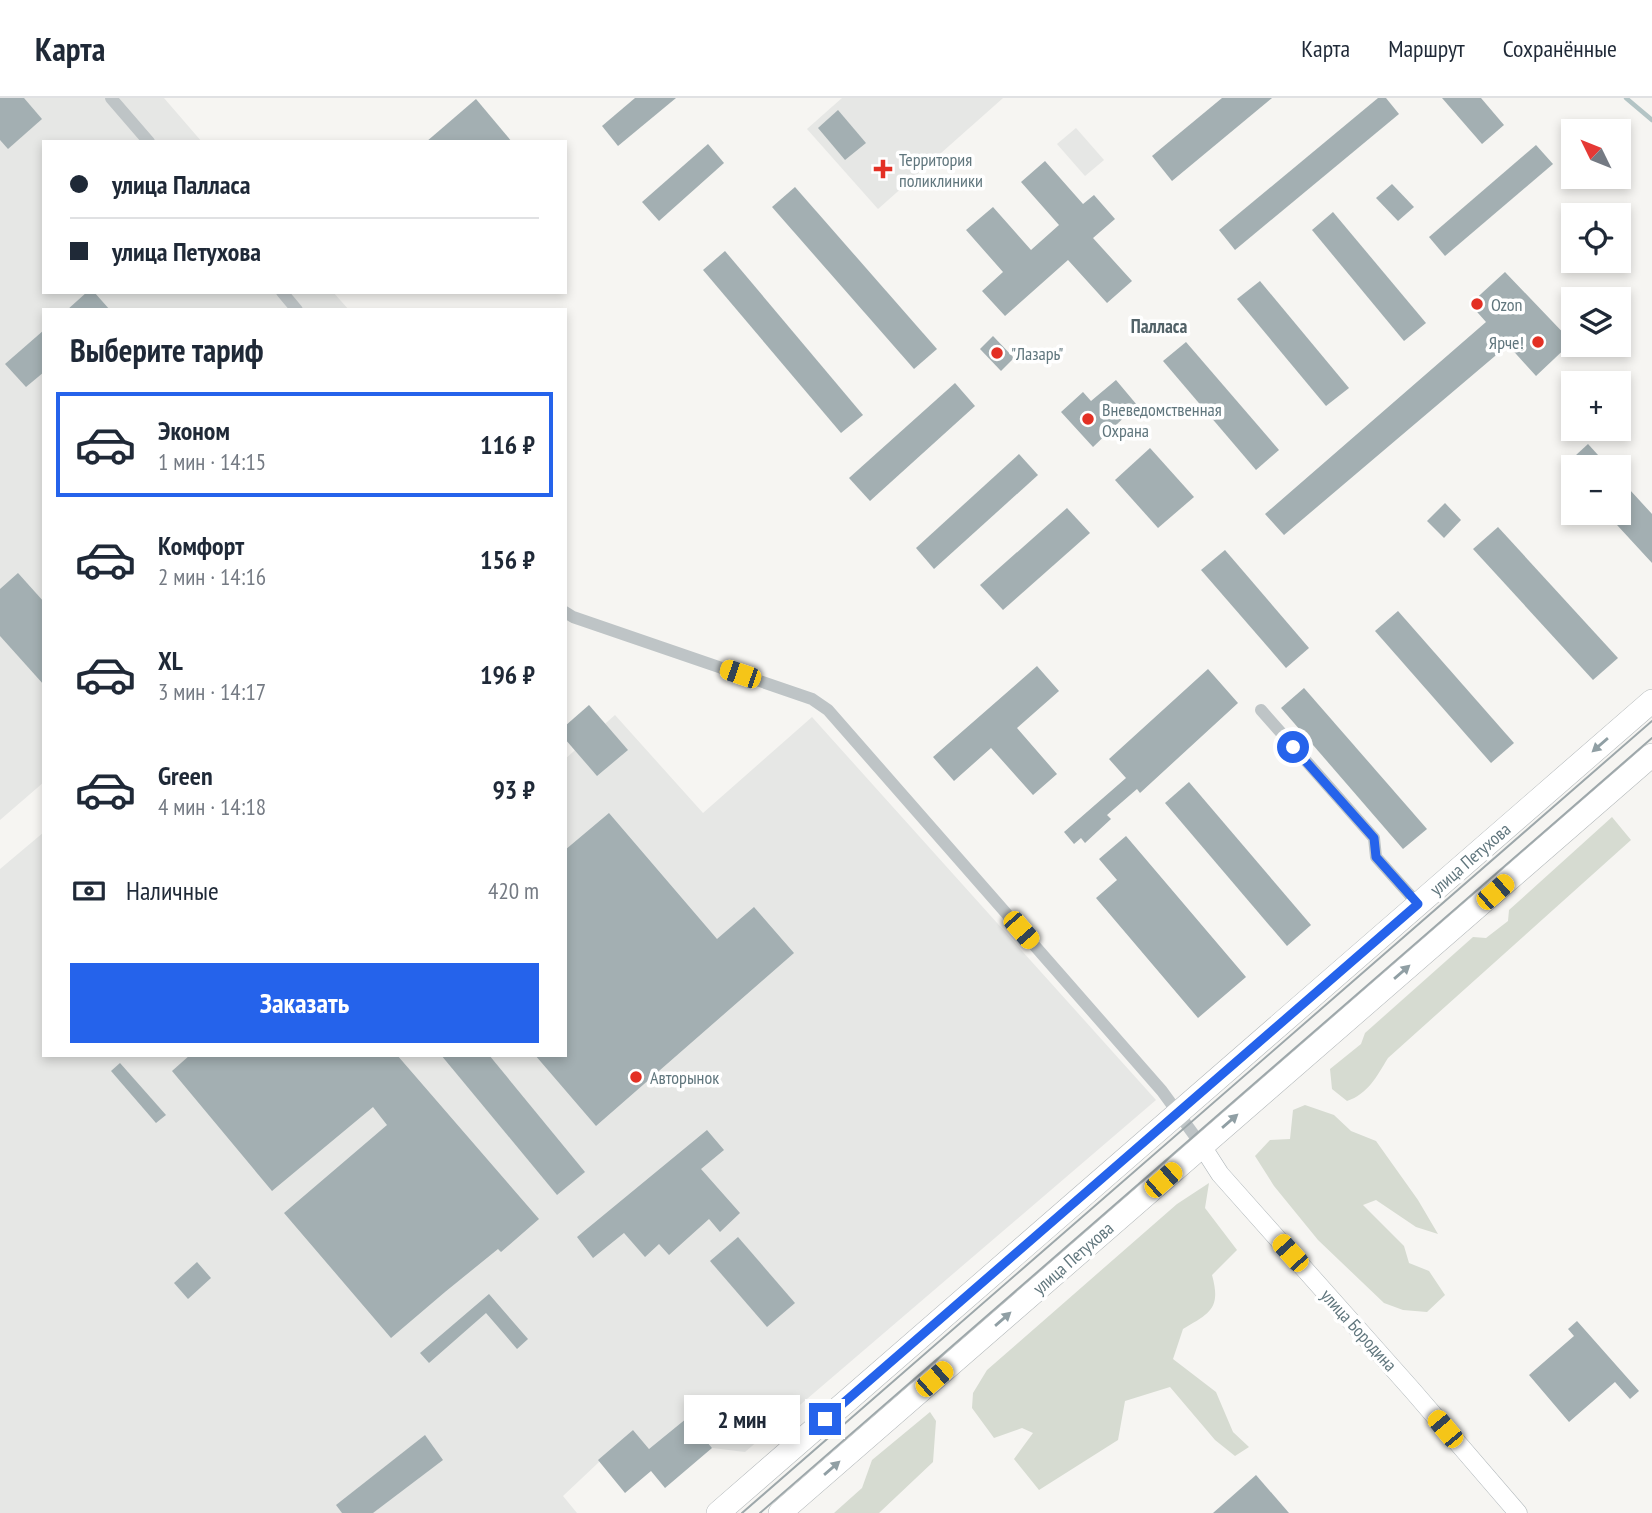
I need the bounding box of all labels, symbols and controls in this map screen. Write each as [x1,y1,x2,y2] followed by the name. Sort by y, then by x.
[35,27,105,70] text: Карта
[1301,33,1350,64] text: Карта
[1388,33,1465,64] text: Маршрут
[1503,33,1617,64] text: Сохранённые
[1561,119,1631,189] north arrow
[1561,119,1631,525] map controls
[899,148,983,192] place label: Территория поликлиники
[873,159,893,179] marker: Территория поликлиники
[112,168,250,201] text: улица Палласа
[1561,203,1631,273] button: locate
[112,235,261,268] text: улица Петухова
[1561,287,1631,357] button: layers
[1491,293,1523,316] place label: Ozon
[1469,296,1485,312] marker: Ozon
[1131,314,1187,338] district label: Палласа
[70,329,264,371] text: Выберите тариф
[1489,331,1524,354] place label: Ярче!
[1530,334,1546,350] marker: Ярче!
[1011,342,1063,365] place label: "Лазарь"
[989,345,1005,361] marker: "Лазарь"
[1561,371,1631,441] button: +
[1102,398,1222,442] place label: Вневедомственная Охрана
[1080,411,1096,427] marker: Вневедомственная Охрана
[74,413,137,476] icon: car
[158,414,230,447] text: Эконом
[480,428,535,461] text: 116 ₽
[158,447,266,476] text: 1 мин · 14:15
[1561,455,1631,525] button: −
[74,528,137,591] icon: car
[158,529,244,562] text: Комфорт
[480,543,535,576] text: 156 ₽
[158,562,266,591] text: 2 мин · 14:16
[74,643,137,706] icon: car
[158,644,183,677] text: XL
[717,657,764,691] car
[480,658,535,691] text: 196 ₽
[158,677,266,706] text: 3 мин · 14:17
[1277,731,1309,763] route start
[1592,737,1609,752] one-way arrow
[74,758,137,821] icon: car
[158,759,213,792] text: Green
[492,773,535,806] text: 93 ₽
[158,792,266,821] text: 4 мин · 14:18
[1425,818,1515,900] street label: улица Петухова
[1473,870,1518,914] car
[70,872,108,910] icon: cash
[126,874,219,907] text: Наличные
[488,876,539,905] text: 420 m
[1000,907,1043,953] car
[70,963,539,1043] button: Заказать
[1393,964,1411,980] one-way arrow
[650,1066,719,1089] place label: Авторынок
[628,1069,644,1085] marker: Авторынок
[1222,1114,1239,1130] one-way arrow
[1141,1158,1186,1202] car
[1028,1217,1118,1299] street label: улица Петухова
[1269,1230,1312,1276] car
[1316,1284,1402,1376] street label: улица Бородина
[994,1311,1012,1327] one-way arrow
[912,1357,957,1401] car
[685,1394,800,1444] callout: 2 мин
[809,1403,841,1435] route end
[717,1405,767,1434] text: 2 мин
[1424,1406,1467,1452] car
[823,1461,840,1476] one-way arrow

